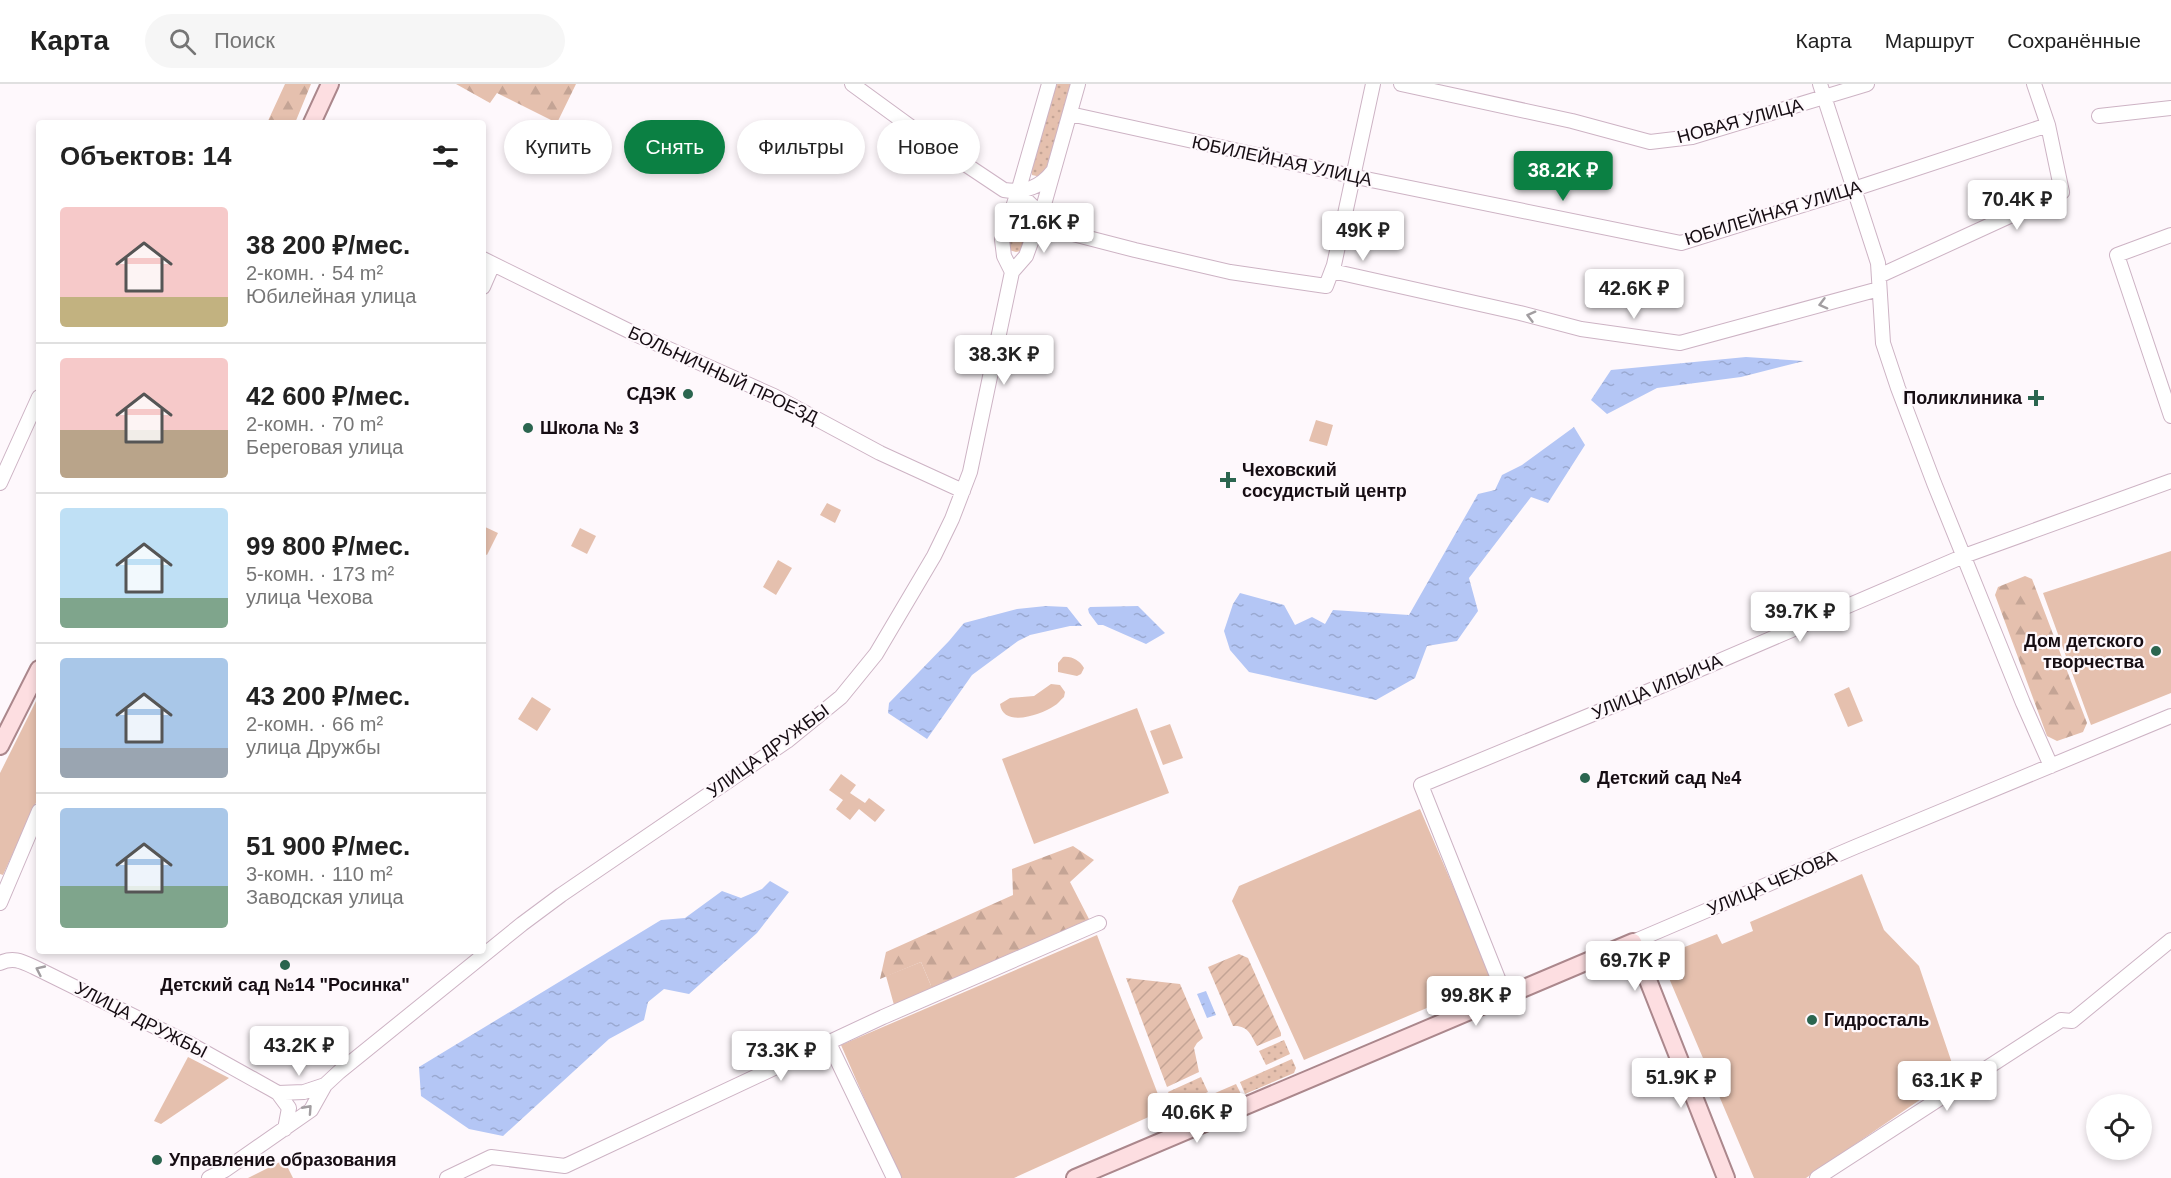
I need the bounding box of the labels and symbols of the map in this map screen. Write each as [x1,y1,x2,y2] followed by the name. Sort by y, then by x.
[1675,95,1805,147] street label: НОВАЯ УЛИЦА
[1190,131,1374,190] street label: ЮБИЛЕЙНАЯ УЛИЦА
[1508,151,1618,202] pin: 38.2K ₽
[1682,176,1864,249] street label: ЮБИЛЕЙНАЯ УЛИЦА
[1962,180,2072,231] pin: 70.4K ₽
[989,203,1099,254] pin: 71.6K ₽
[1321,211,1405,262] pin: 49K ₽
[1579,269,1689,320] pin: 42.6K ₽
[1818,297,1829,309] one-way arrow
[1526,310,1536,323] one-way arrow
[625,321,821,428] street label: БОЛЬНИЧНЫЙ ПРОЕЗД
[949,335,1059,386] pin: 38.3K ₽
[627,384,677,404] place label: СДЭК
[681,387,695,401] marker: СДЭК
[1903,388,2023,408] place label: Поликлиника
[2027,389,2045,407] marker: Поликлиника
[540,418,639,438] place label: Школа № 3
[521,421,535,435] marker: Школа № 3
[1242,460,1407,501] place label: Чеховский сосудистый центр
[1219,471,1237,489] marker: Чеховский сосудистый центр
[1745,592,1855,643] pin: 39.7K ₽
[2024,631,2145,672] place label: Дом детского творчества
[2149,644,2163,658] marker: Дом детского творчества
[1589,651,1725,723] street label: УЛИЦА ИЛЬИЧА
[703,700,833,802] street label: УЛИЦА ДРУЖБЫ
[1597,768,1741,788] place label: Детский сад №4
[1578,771,1592,785] marker: Детский сад №4
[1704,847,1840,919] street label: УЛИЦА ЧЕХОВА
[1580,941,1690,992] pin: 69.7K ₽
[278,958,292,972] marker: Детский сад №14 "Росинка"
[35,965,46,977] one-way arrow
[160,975,410,995] place label: Детский сад №14 "Росинка"
[1421,976,1531,1027] pin: 99.8K ₽
[72,978,210,1062] street label: УЛИЦА ДРУЖБЫ
[1824,1010,1929,1030] place label: Гидросталь
[1805,1013,1819,1027] marker: Гидросталь
[244,1026,354,1077] pin: 43.2K ₽
[726,1031,836,1082] pin: 73.3K ₽
[1626,1058,1736,1109] pin: 51.9K ₽
[1892,1061,2002,1112] pin: 63.1K ₽
[1142,1093,1252,1144] pin: 40.6K ₽
[301,1106,312,1116] one-way arrow
[169,1150,397,1170] place label: Управление образования
[150,1153,164,1167] marker: Управление образования

